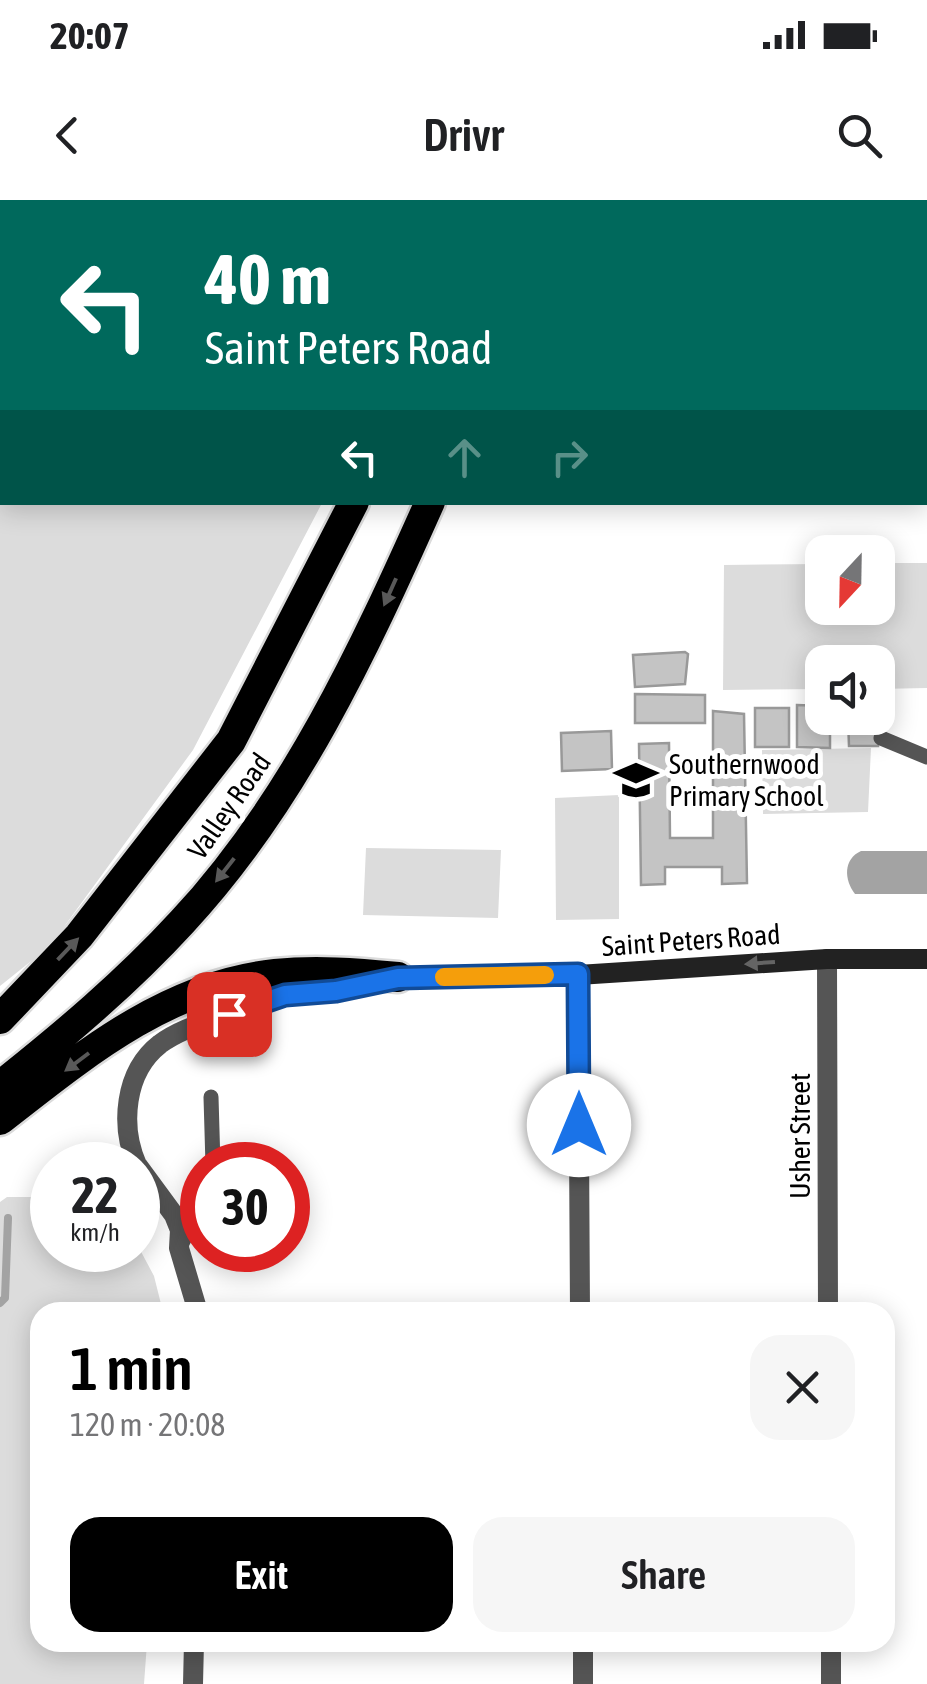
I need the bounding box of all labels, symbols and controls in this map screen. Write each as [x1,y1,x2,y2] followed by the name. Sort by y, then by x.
[50,14,130,57] text: 20:07
[40,108,95,163] icon: back
[832,108,887,163] icon: search
[423,109,504,161] text: Drivr
[205,239,331,319] text: 40 m
[40,240,170,370] icon: left
[205,322,492,374] text: Saint Peters Road
[332,430,387,485] icon: left
[437,430,492,485] icon: ahead
[542,430,597,485] icon: right
[805,535,895,625] north arrow
[805,535,895,735] map controls
[382,577,398,607] one-way arrow
[805,645,895,735] button: sound
[181,747,277,865] street label: Valley Road
[669,748,824,812] place label: Southernwood Primary School
[612,756,660,804] school or university icon: Southernwood Primary School
[214,857,235,883] one-way arrow
[601,918,781,962] street label: Saint Peters Road
[55,937,79,961] one-way arrow
[743,955,775,971] one-way arrow
[187,972,272,1057] pin
[202,987,257,1042] icon: arrive
[64,1051,90,1071] one-way arrow
[527,1073,631,1177] position arrow
[784,1073,816,1199] street label: Usher Street
[180,1142,310,1272] speed limit sign: 30
[71,1166,118,1224] text: 22
[70,1218,120,1246] text: km/h
[70,1334,193,1403] text: 1 min
[750,1335,855,1440] button: close
[70,1406,225,1443] text: 120 m · 20:08
[70,1517,453,1632] button: Exit
[473,1517,855,1632] button: Share

